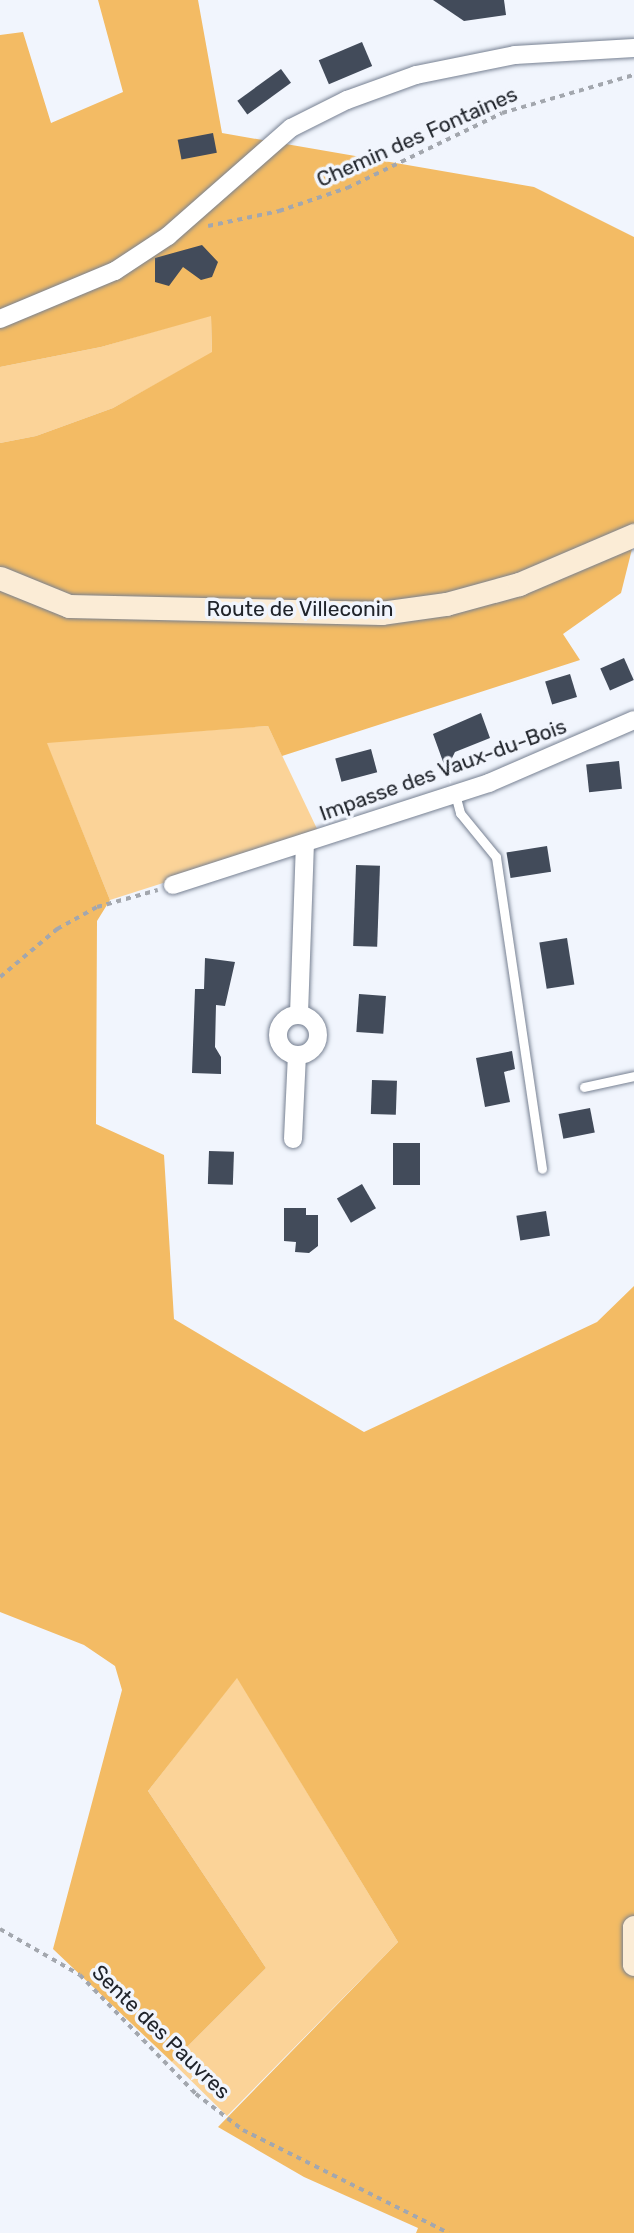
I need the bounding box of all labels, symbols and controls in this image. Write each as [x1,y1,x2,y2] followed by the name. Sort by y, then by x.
[313,81,521,193] street label: Chemin des Fontaines
[206,596,394,622] street label: Route de Villeconin
[316,713,570,827] street label: Impasse des Vaux-du-Bois
[87,1960,235,2104] street label: Sente des Pauvres

